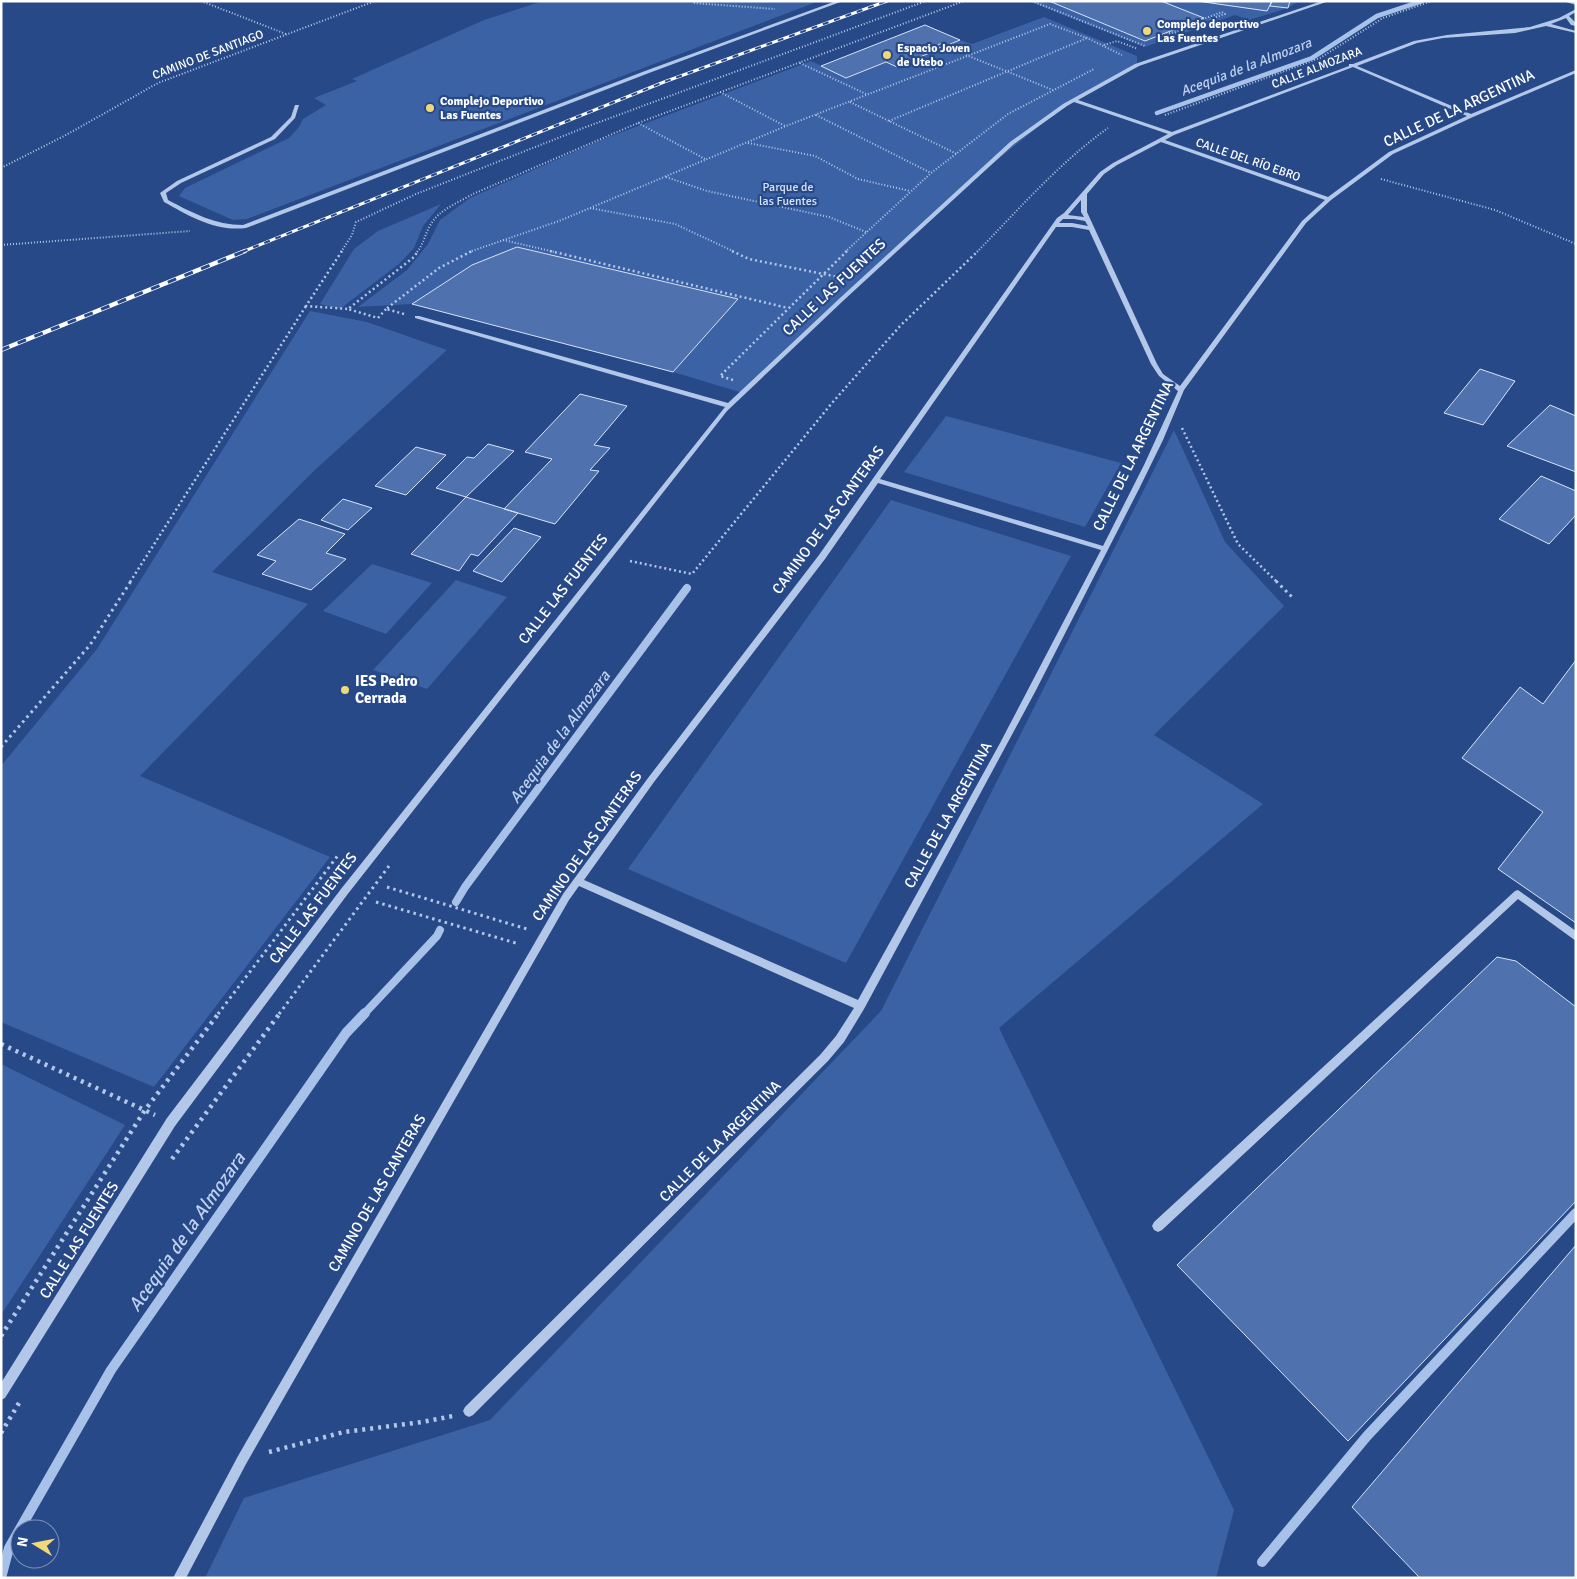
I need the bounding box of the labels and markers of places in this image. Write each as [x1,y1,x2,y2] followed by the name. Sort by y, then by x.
[1157,17,1259,46] place label: Complejo deportivo Las Fuentes
[1141,25,1153,37] marker: Complejo deportivo Las Fuentes
[897,41,970,70] place label: Espacio Joven de Utebo
[881,49,893,61] marker: Espacio Joven de Utebo
[440,94,544,123] place label: Complejo Deportivo Las Fuentes
[424,102,436,114] marker: Complejo Deportivo Las Fuentes
[355,672,418,707] place label: IES Pedro Cerrada
[339,684,351,696] marker: IES Pedro Cerrada

